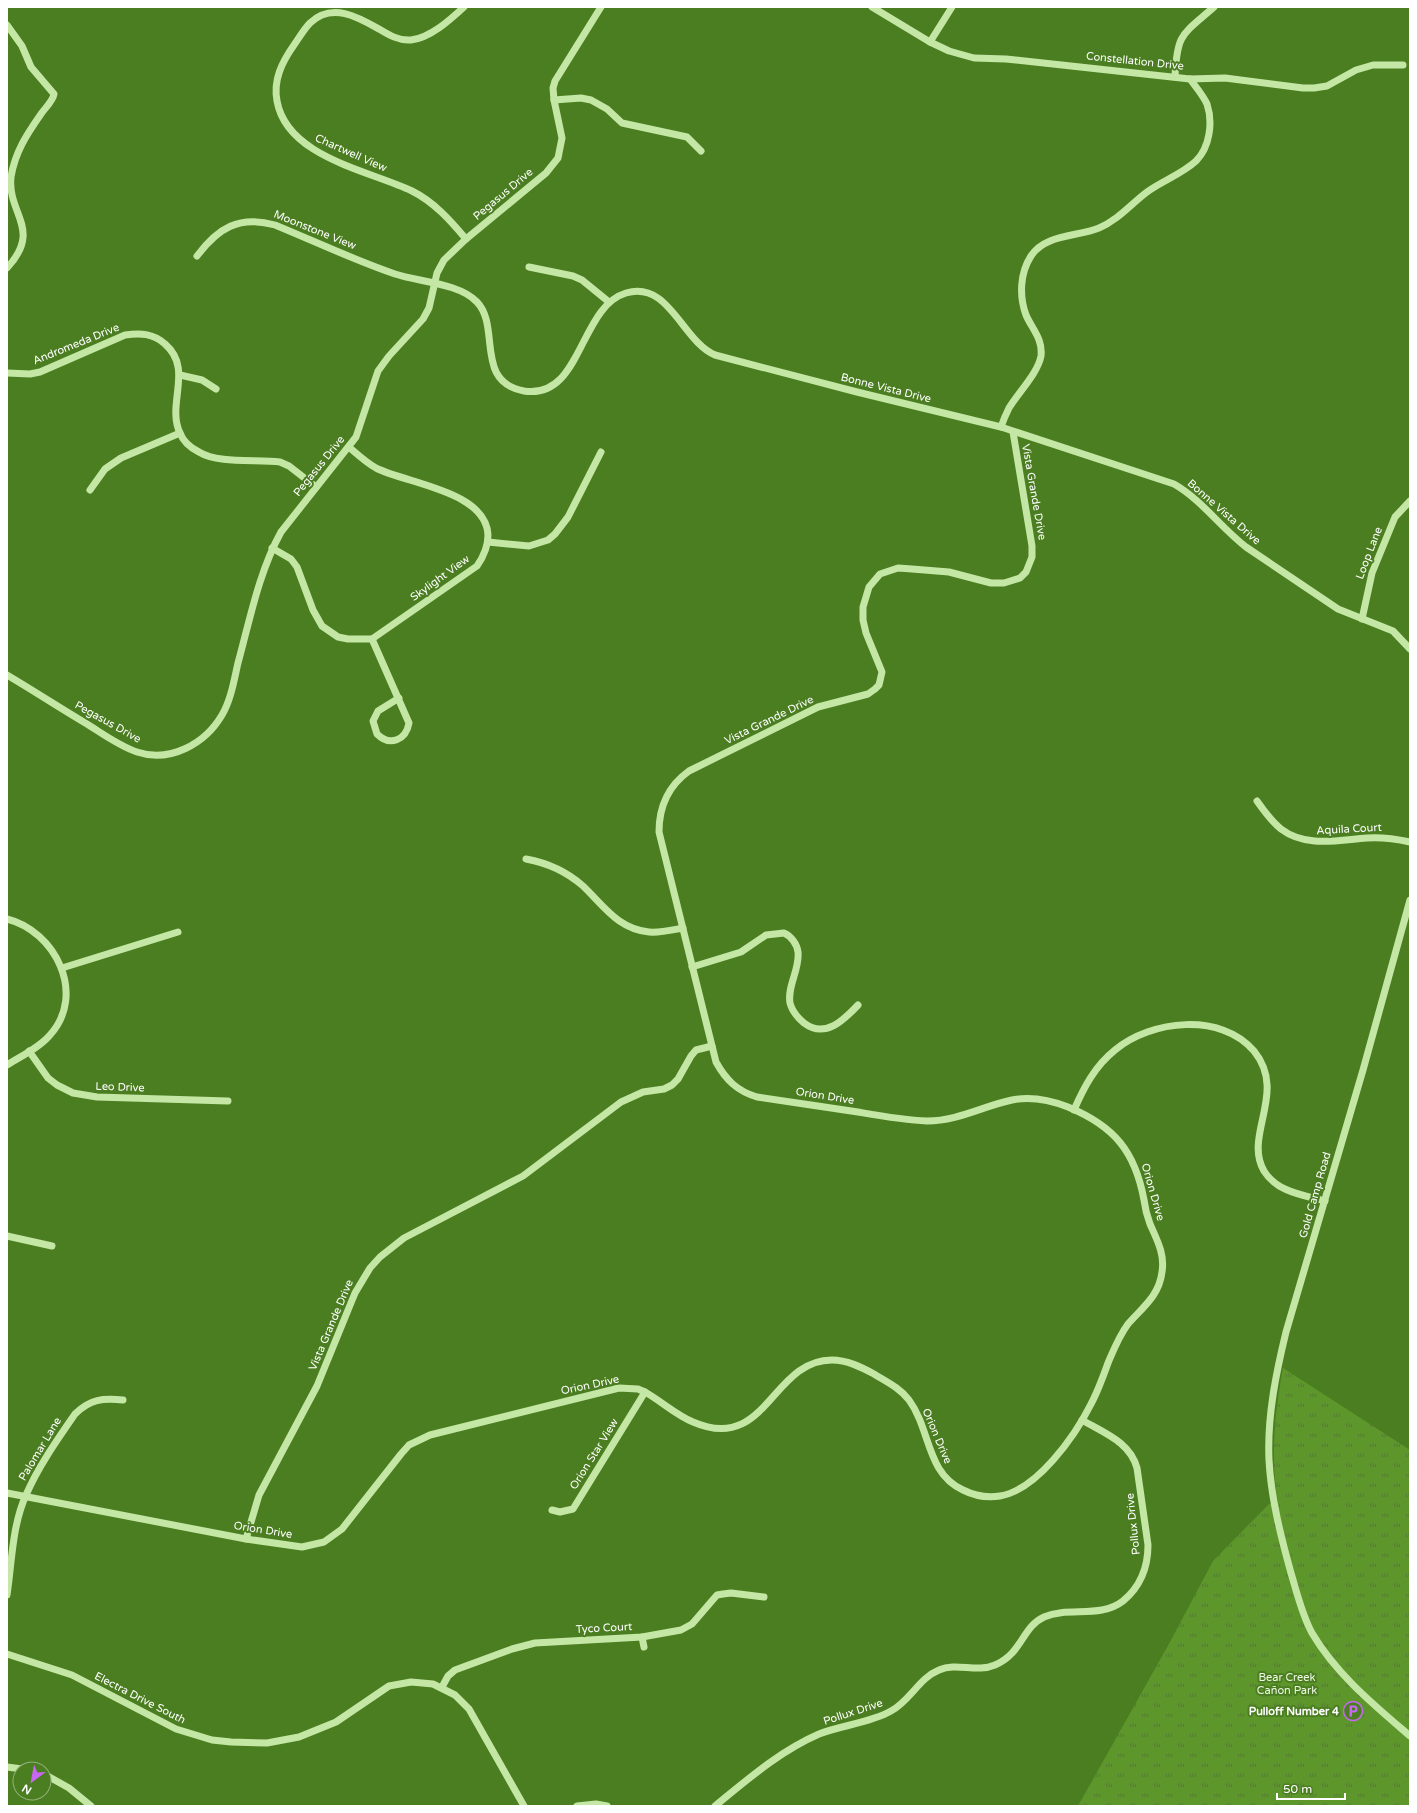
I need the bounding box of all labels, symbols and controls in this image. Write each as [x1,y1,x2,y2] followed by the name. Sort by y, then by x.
[1085,49,1185,73] street label: Constellation Drive
[313,131,389,175] street label: Chartwell View
[471,165,535,223] street label: Pegasus Drive
[272,208,358,253] street label: Moonstone View
[31,321,121,367] street label: Andromeda Drive
[840,370,932,406] street label: Bonne Vista Drive
[291,433,347,499] street label: Pegasus Drive
[1019,443,1049,541] street label: Vista Grande Drive
[1185,477,1263,547] street label: Bonne Vista Drive
[1353,525,1385,581] street label: Loop Lane
[408,552,472,604] street label: Skylight View
[722,693,816,747] street label: Vista Grande Drive
[73,698,143,746] street label: Pegasus Drive
[1316,821,1382,837] street label: Aquila Court
[95,1080,145,1094] street label: Leo Drive
[795,1085,855,1107] street label: Orion Drive
[1296,1150,1334,1240] street label: Gold Camp Road
[1139,1162,1167,1222] street label: Orion Drive
[306,1278,356,1372] street label: Vista Grande Drive
[560,1372,620,1398] street label: Orion Drive
[919,1406,955,1466] street label: Orion Drive
[16,1415,64,1483] street label: Palomar Lane
[567,1416,621,1492] street label: Orion Star View
[1123,1493,1143,1555] street label: Pollux Drive
[233,1519,293,1541] street label: Orion Drive
[576,1620,632,1636] street label: Tyco Court
[92,1669,188,1727] street label: Electra Drive South
[1257,1671,1317,1697] park label: Bear Creek Cañon Park
[822,1696,884,1728] street label: Pollux Drive
[1342,1700,1364,1722] parking icon: Pulloff Number 4
[1249,1705,1339,1718] place label: Pulloff Number 4
[12,1761,52,1801] north arrow
[1277,1775,1345,1801] scale bar
[20,1781,34,1797] text: N
[1283,1782,1312,1796] text: 50 m

